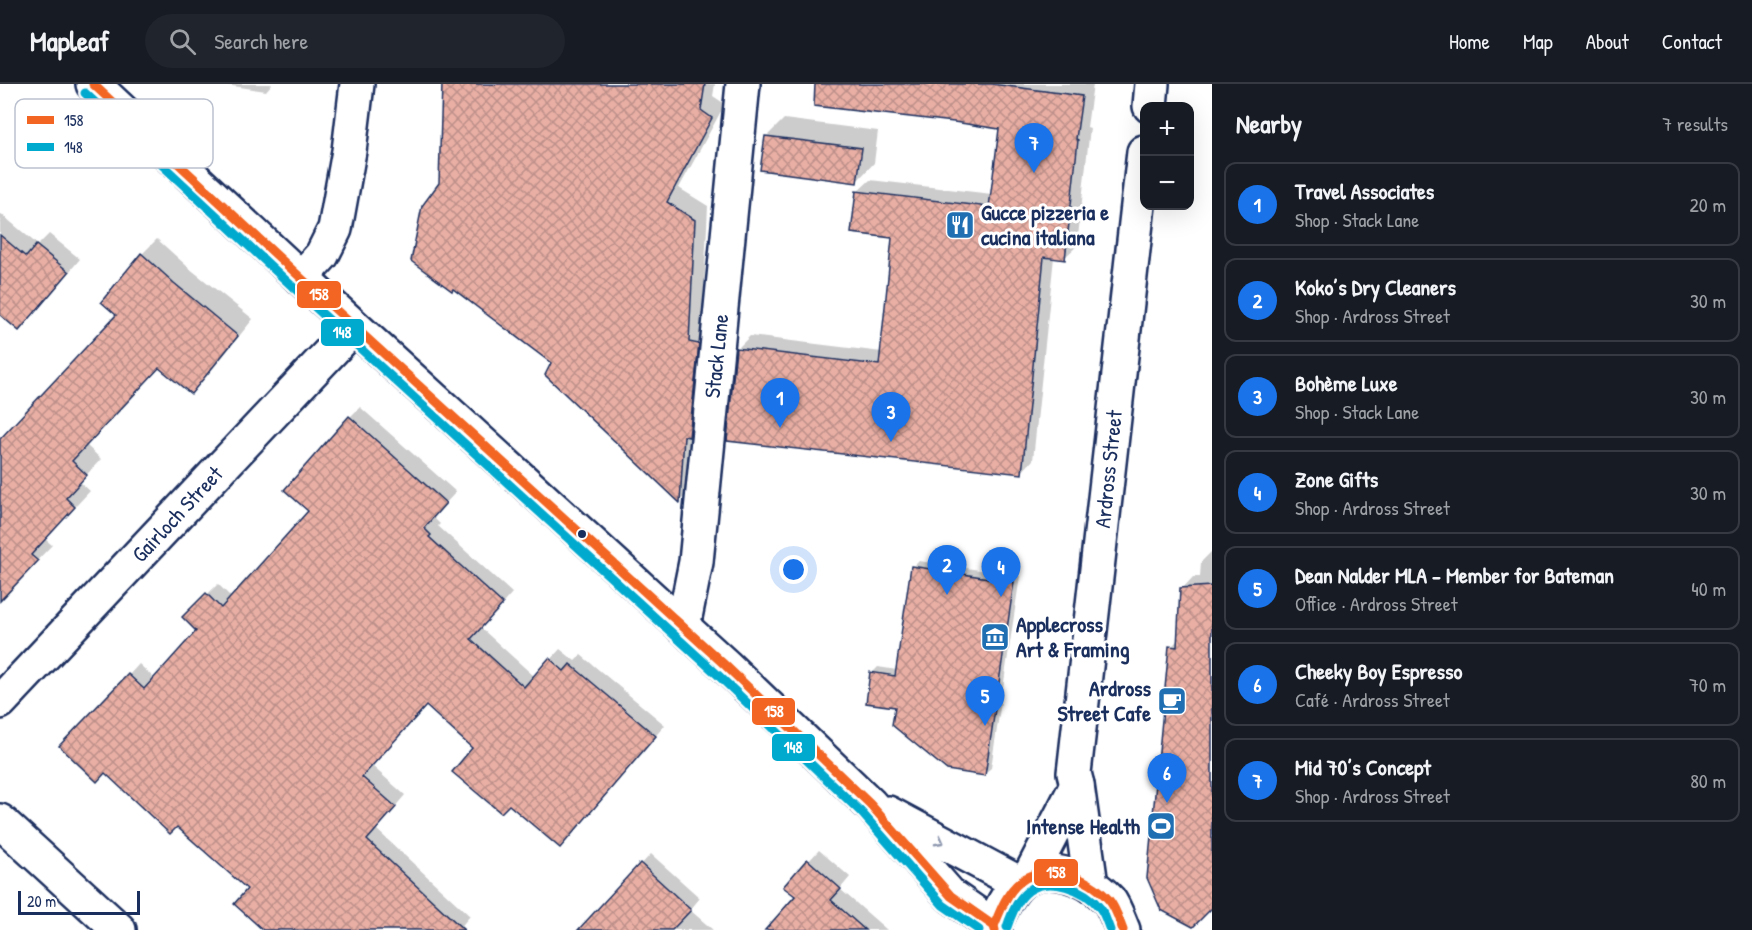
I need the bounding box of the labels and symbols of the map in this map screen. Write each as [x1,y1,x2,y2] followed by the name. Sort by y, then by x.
[15,99,213,168] legend
[64,109,84,131] text: 158
[1014,124,1054,173] pin: 7
[64,136,83,158] text: 148
[981,197,1109,252] place label: Gucce pizzeria e cucina italiana
[944,209,976,241] restaurant icon: Gucce pizzeria e cucina italiana
[296,280,342,309] line badge: 158
[309,283,329,305] text: 158
[697,312,735,400] street label: Stack Lane
[320,318,365,347] line badge: 148
[333,321,351,343] text: 148
[760,378,800,428] pin: 1
[872,392,910,442] pin: 3
[1087,408,1129,529] street label: Ardross Street
[125,459,230,569] street label: Gairloch Street
[576,528,588,540] unlabelled marker
[928,546,966,595] pin: 2
[982,548,1020,597] pin: 4
[779,555,808,584] your location
[1016,609,1130,665] place label: Applecross Art & Framing
[979,621,1011,653] museum icon: Applecross Art & Framing
[1057,673,1152,728] place label: Ardross Street Cafe
[966,676,1004,726] pin: 5
[1156,685,1188,717] cafe icon: Ardross Street Cafe
[751,697,796,726] line badge: 158
[764,700,784,722] text: 158
[771,733,816,762] line badge: 148
[784,736,802,758] text: 148
[1148,754,1186,803] pin: 6
[1145,810,1177,842] sports icon: Intense Health
[1026,811,1141,841] place label: Intense Health
[934,834,945,845] one-way arrow
[1033,858,1079,887] line badge: 158
[1046,861,1066,883] text: 158
[18,888,140,916] scale bar

